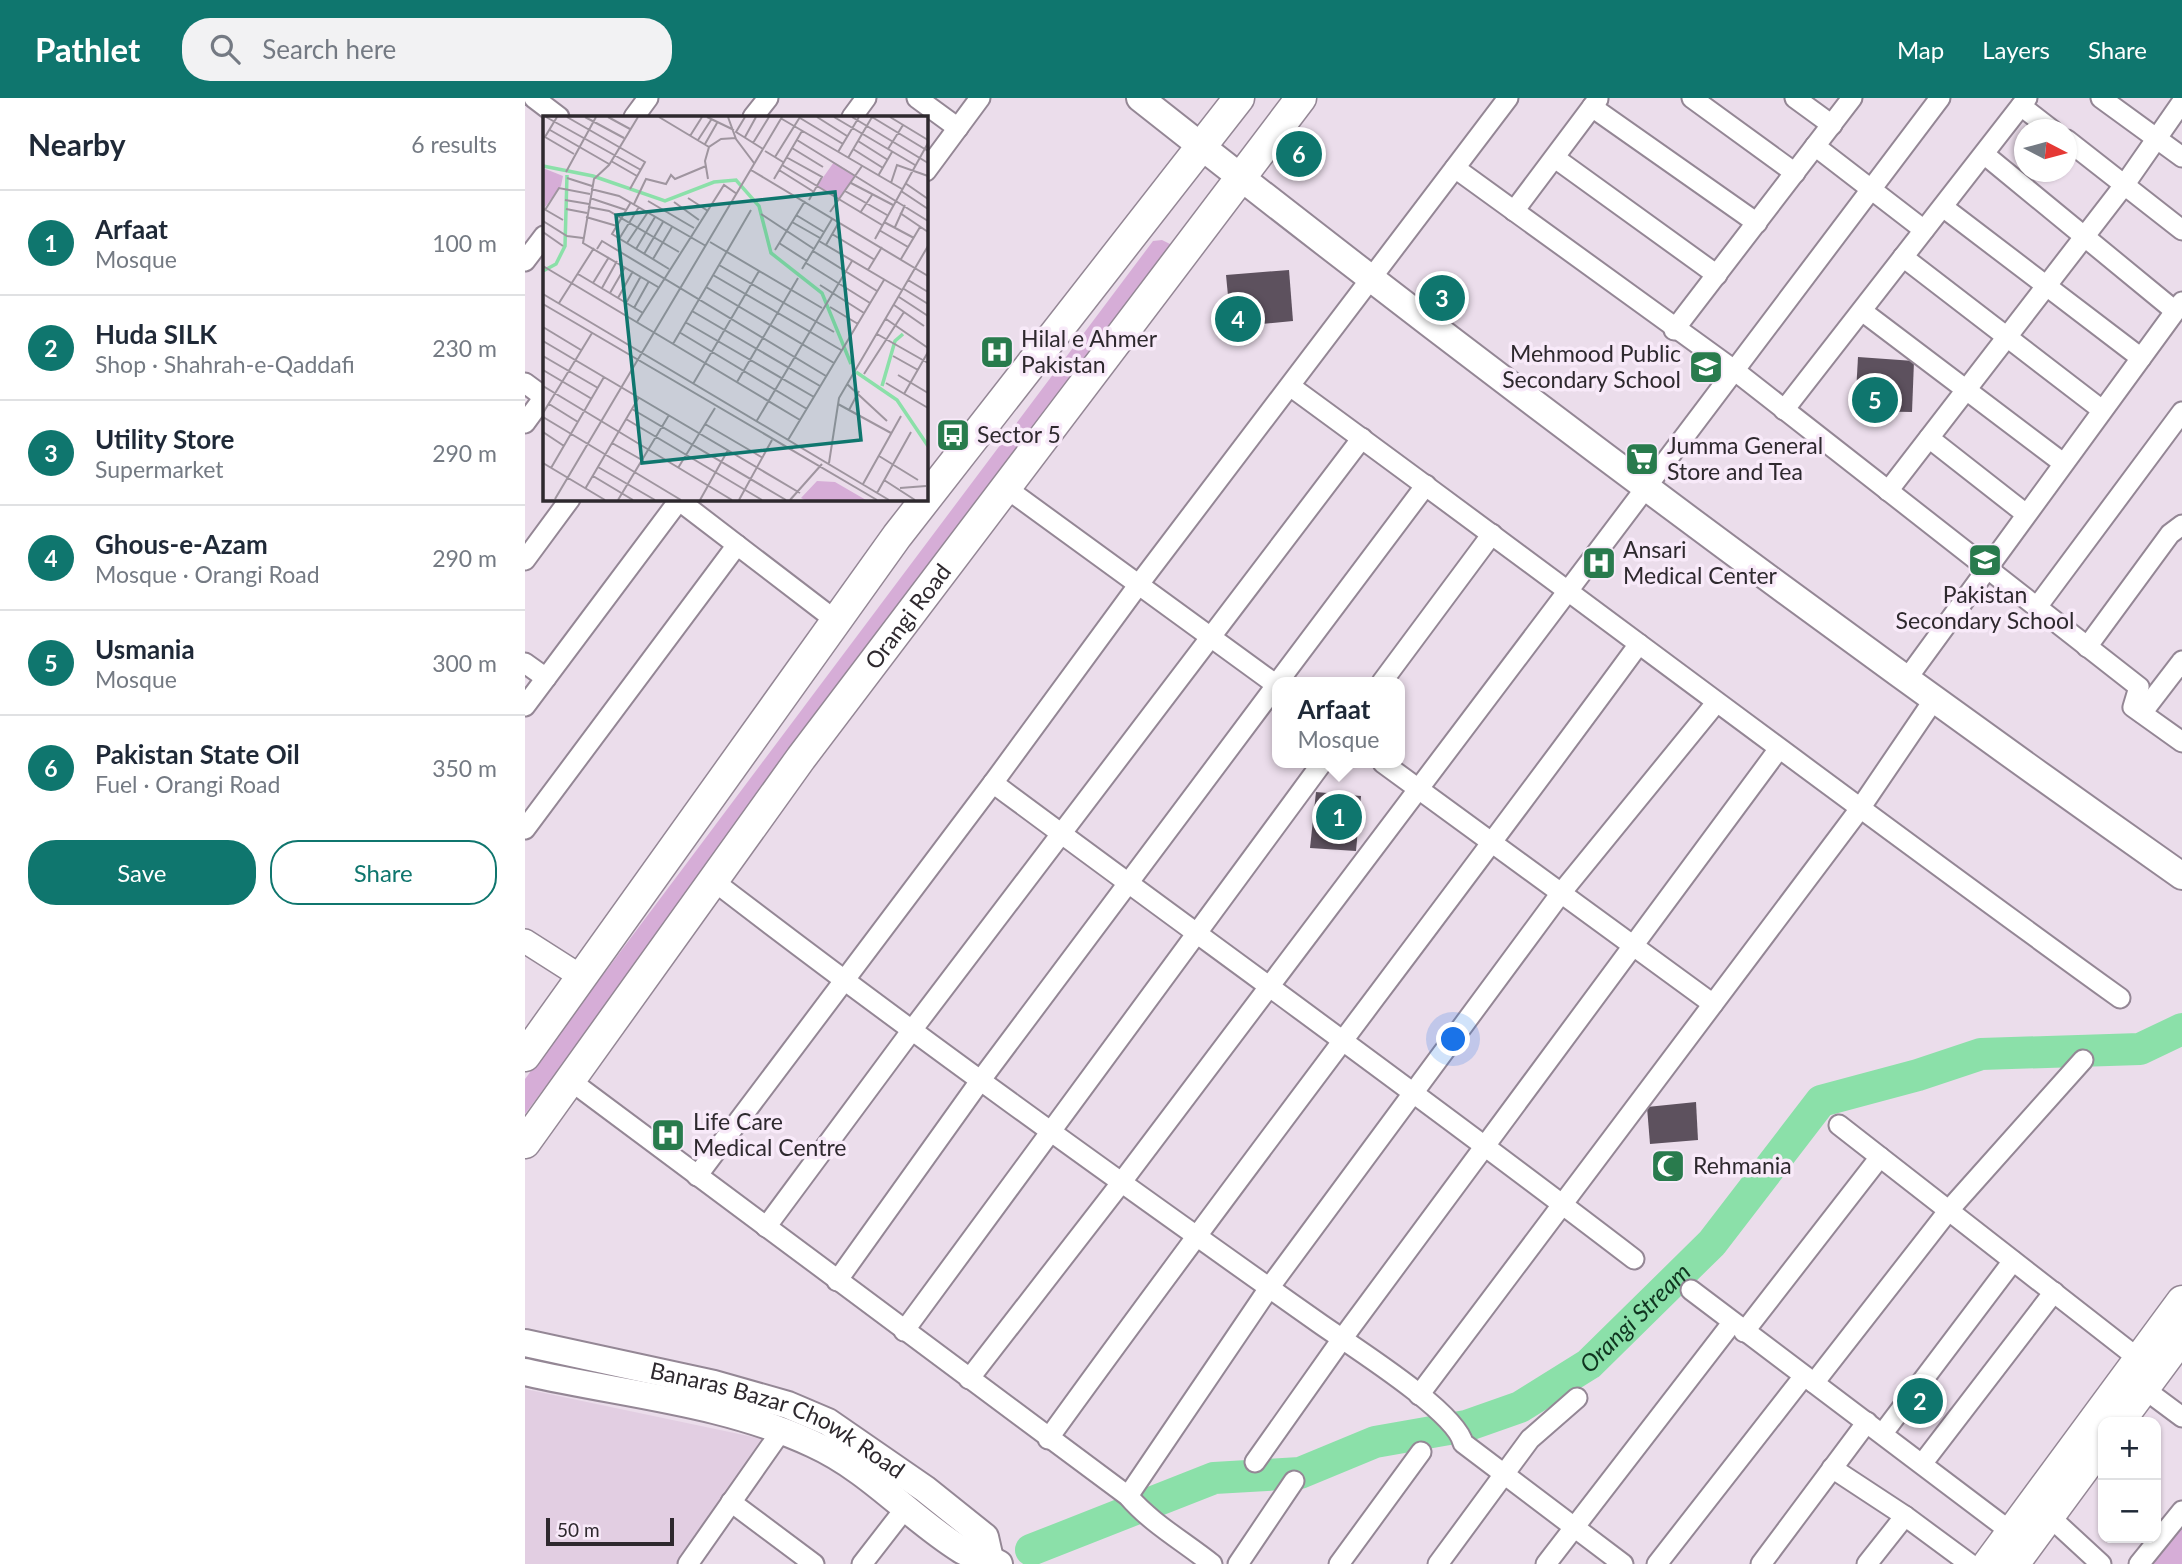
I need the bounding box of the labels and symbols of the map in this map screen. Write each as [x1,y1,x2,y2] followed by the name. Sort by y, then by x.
[543,116,927,500] inset map
[2014,119,2077,182] north arrow
[1276,128,1322,180] pin: 6
[1419,272,1465,324] pin: 3
[1215,293,1261,345] pin: 4
[1021,324,1158,378] place label: Hilal e Ahmer Pakistan
[978,333,1016,371] hospital icon: Hilal e Ahmer Pakistan
[1502,339,1681,393] place label: Mehmood Public Secondary School
[1687,348,1725,386] school or university icon: Mehmood Public Secondary School
[1852,374,1898,426] pin: 5
[934,416,972,454] bus stop icon: Sector 5
[977,420,1061,448] place label: Sector 5
[1667,431,1823,485] place label: Jumma General Store and Tea
[1623,440,1661,478] supermarket icon: Jumma General Store and Tea
[1623,535,1778,589] place label: Ansari Medical Center
[1966,541,2004,579] school or university icon: Pakistan Secondary School
[1580,544,1618,582] hospital icon: Ansari Medical Center
[858,558,956,674] street label: Orangi Road
[1896,580,2074,634] place label: Pakistan Secondary School
[1316,791,1362,843] pin: 1
[1436,1022,1470,1056] your location
[693,1107,847,1161] place label: Life Care Medical Centre
[649,1116,687,1154] hospital icon: Life Care Medical Centre
[1649,1147,1687,1185] mosque icon: Rehmania
[1693,1151,1792,1179] place label: Rehmania
[1573,1257,1696,1378] water label: Orangi Stream
[648,1356,911,1484] street label: Banaras Bazar Chowk Road
[1897,1375,1943,1427] pin: 2
[546,1515,674,1547] scale bar

